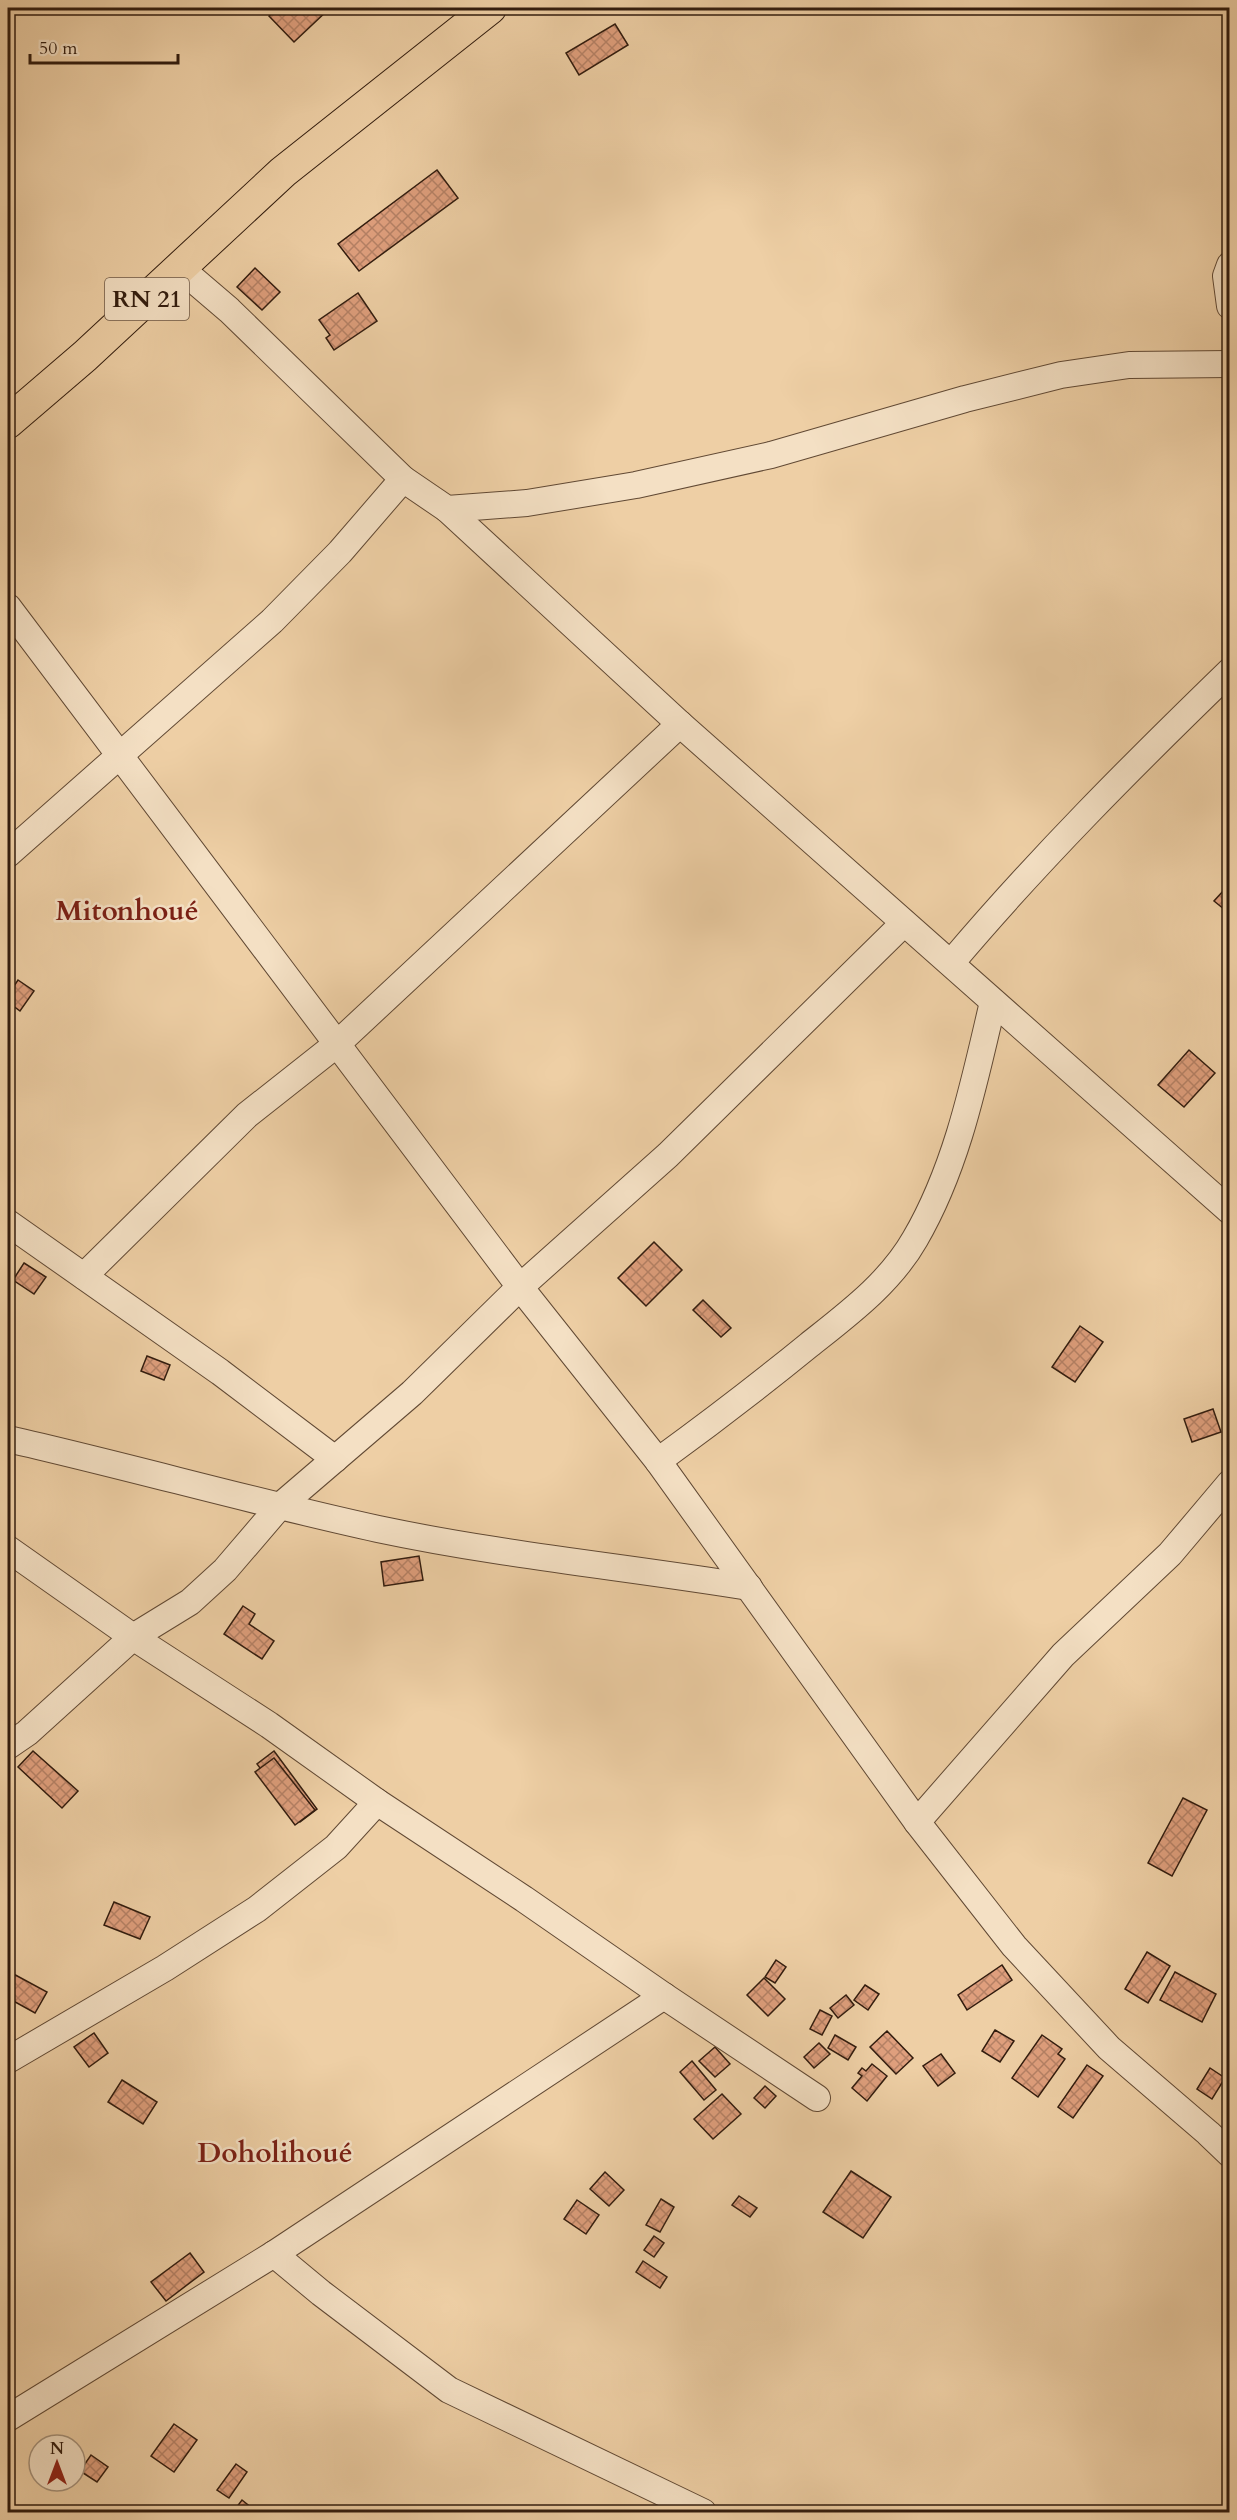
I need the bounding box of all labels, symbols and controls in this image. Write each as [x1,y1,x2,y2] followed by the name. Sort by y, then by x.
[30,27,178,65] scale bar
[39,36,78,61] text: 50 m
[105,278,189,320] road number: RN 21
[55,892,199,930] district label: Mitonhoué
[197,2134,353,2172] district label: Doholihoué
[27,2433,87,2493] north arrow
[50,2438,64,2460] text: N

